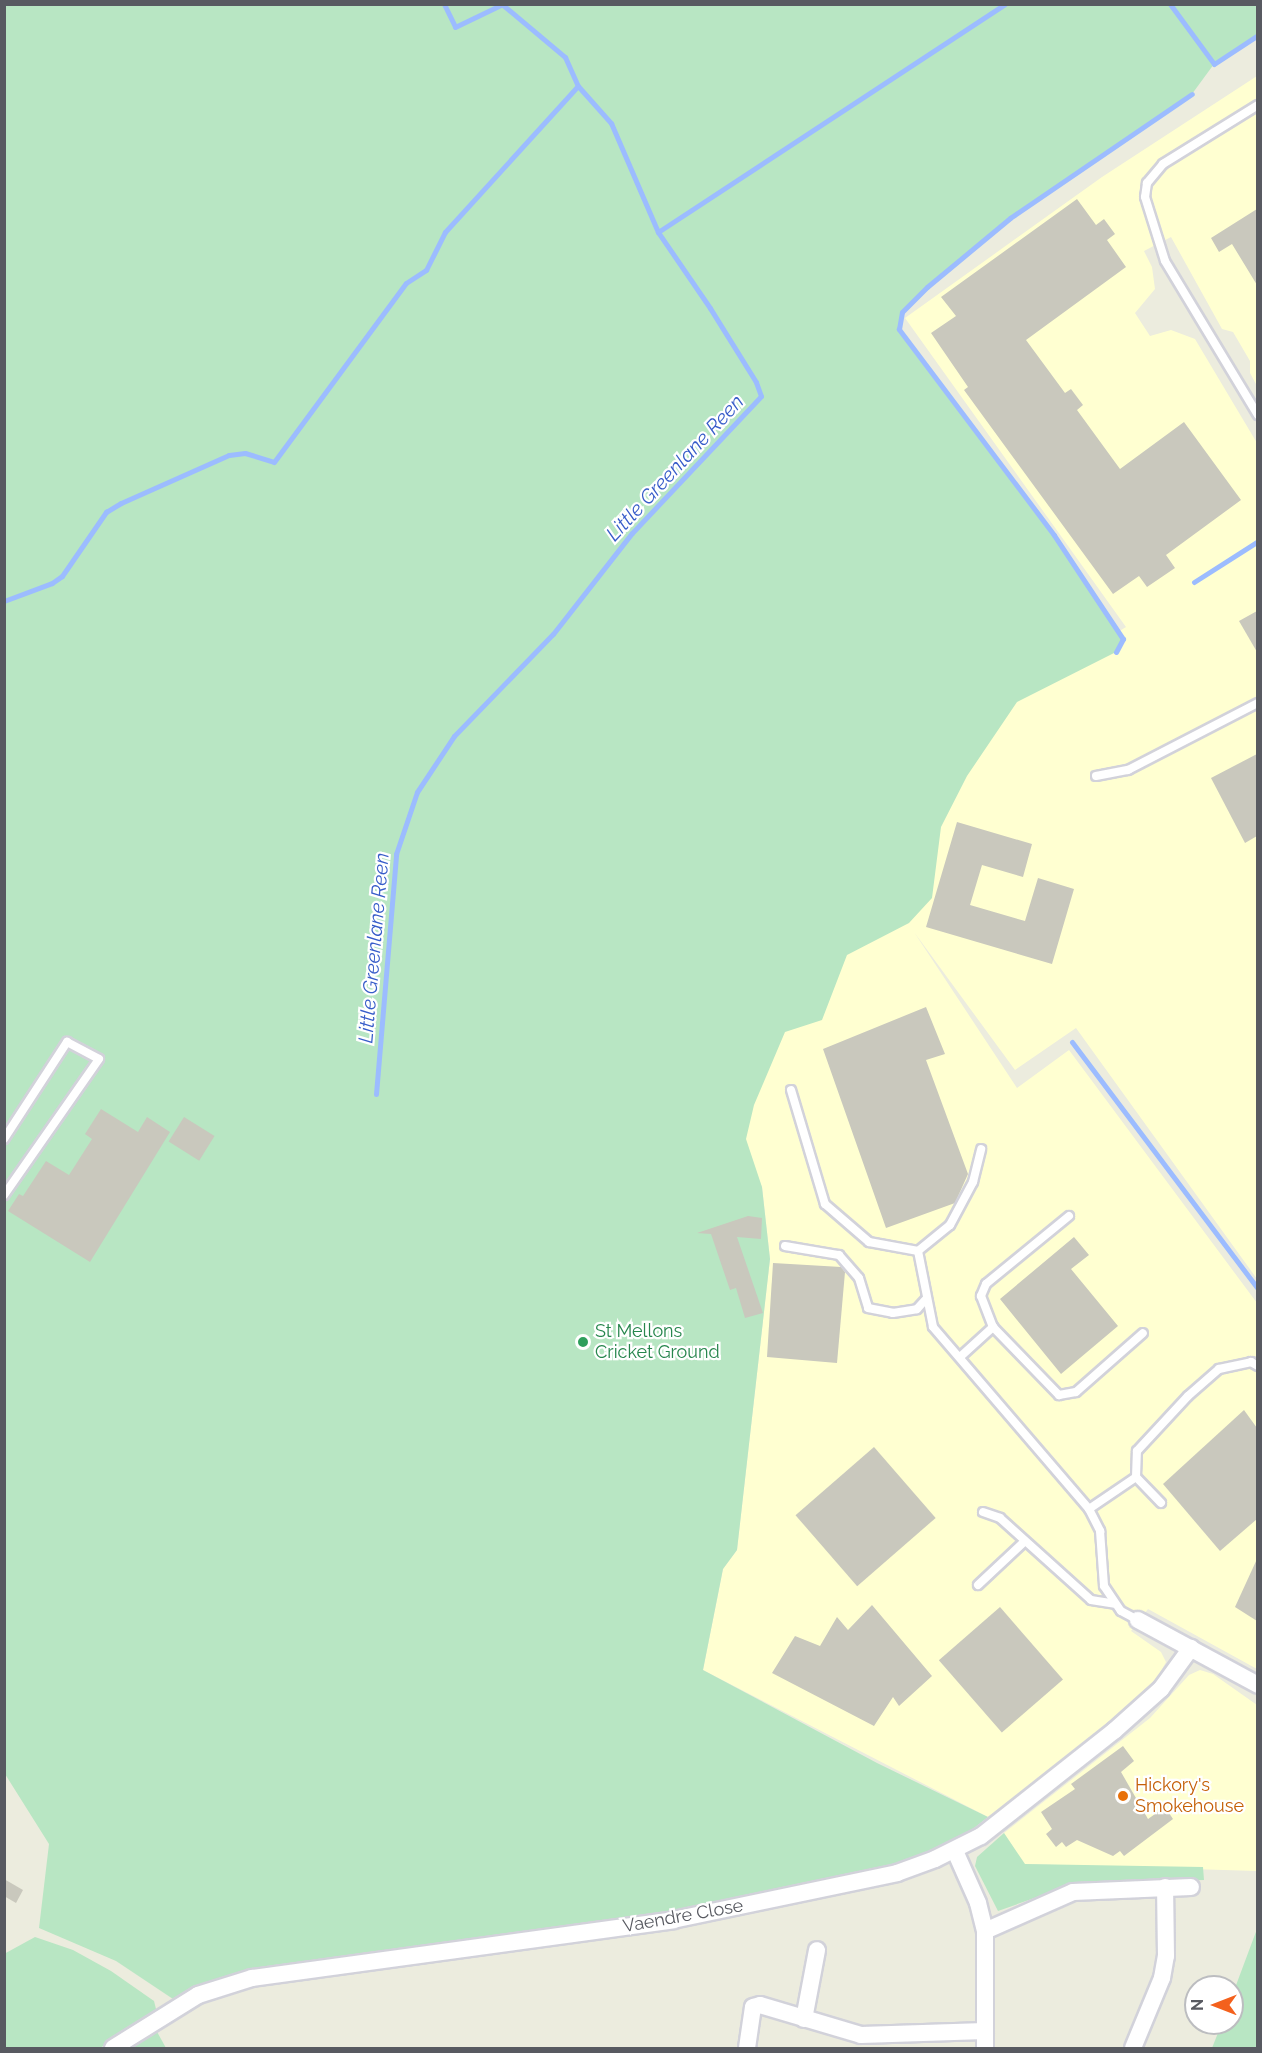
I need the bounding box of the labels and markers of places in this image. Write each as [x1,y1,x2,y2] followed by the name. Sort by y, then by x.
[595,1321,720,1364] place label: St Mellons Cricket Ground
[576,1335,590,1349] marker: St Mellons Cricket Ground
[1135,1775,1244,1818] place label: Hickory's Smokehouse
[1116,1789,1130,1803] marker: Hickory's Smokehouse

